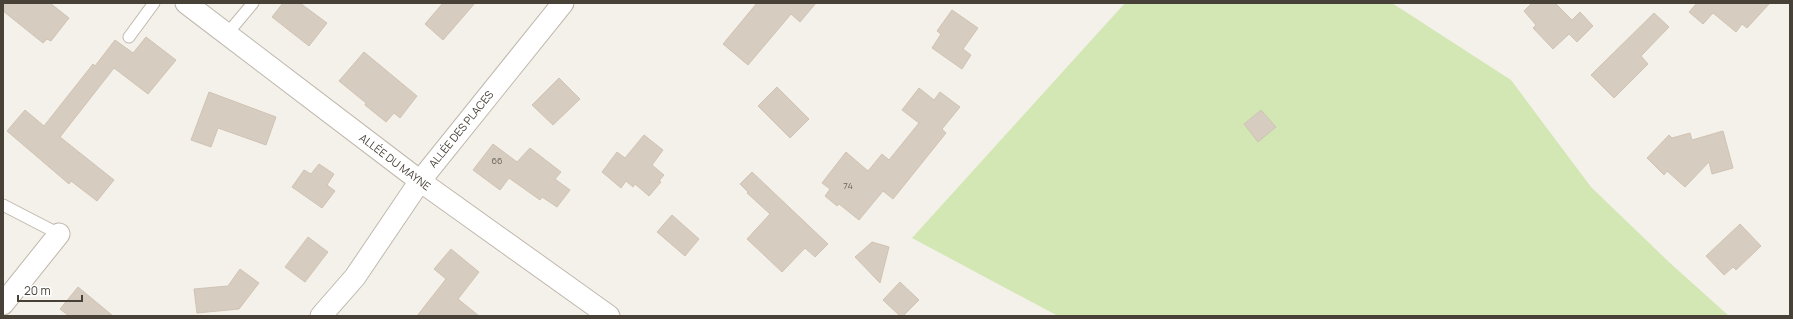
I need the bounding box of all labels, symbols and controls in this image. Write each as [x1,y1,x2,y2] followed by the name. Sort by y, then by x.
[425,87,496,170] street label: ALLÉE DES PLACES
[357,130,434,193] street label: ALLÉE DU MAYNE
[491,154,503,167] house number: 66
[843,179,853,192] house number: 74
[18,277,82,303] scale bar
[24,282,51,299] text: 20 m

